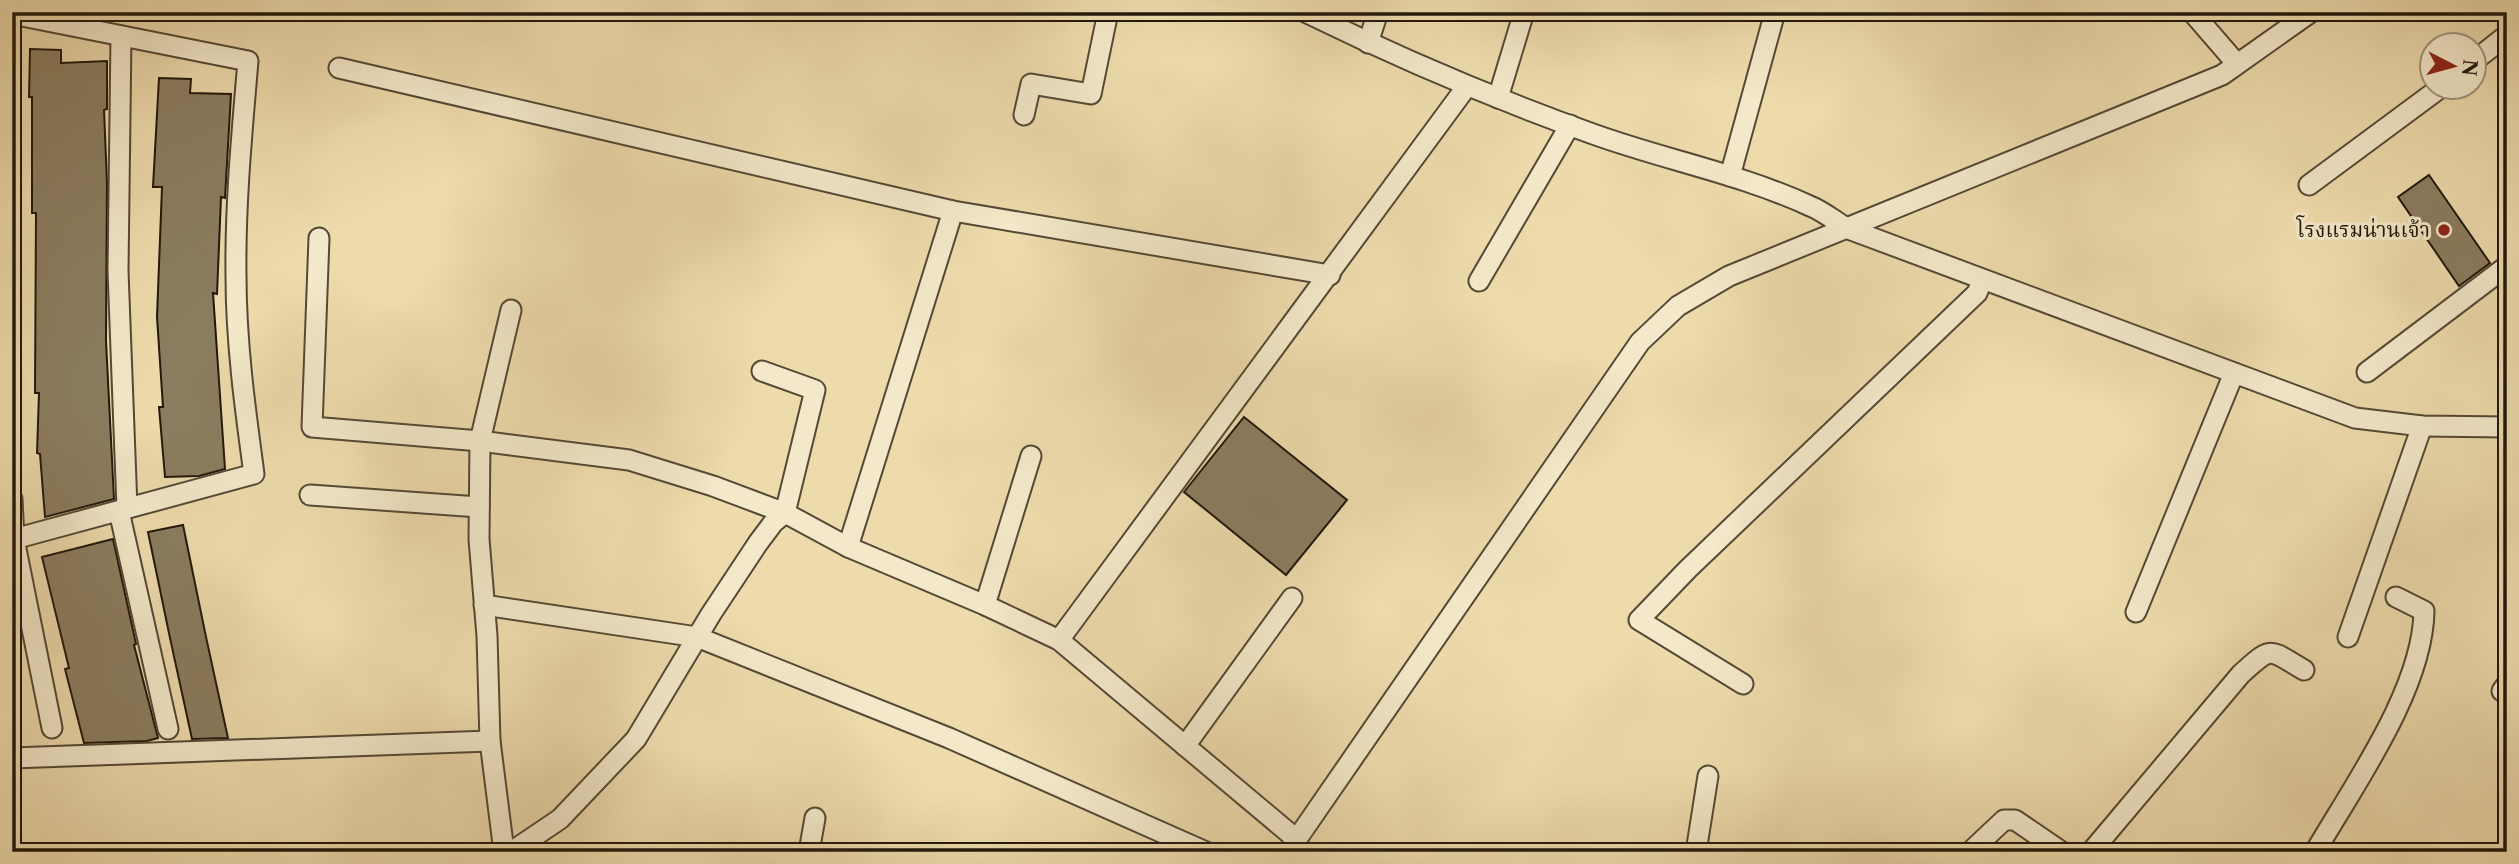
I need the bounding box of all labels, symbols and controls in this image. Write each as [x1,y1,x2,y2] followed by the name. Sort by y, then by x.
[2418,32,2488,102] north arrow
[2457,58,2482,77] text: N
[2296,215,2430,242] place label: โรงแรมน่านเจ้า
[2436,222,2452,238] marker: โรงแรมน่านเจ้า

